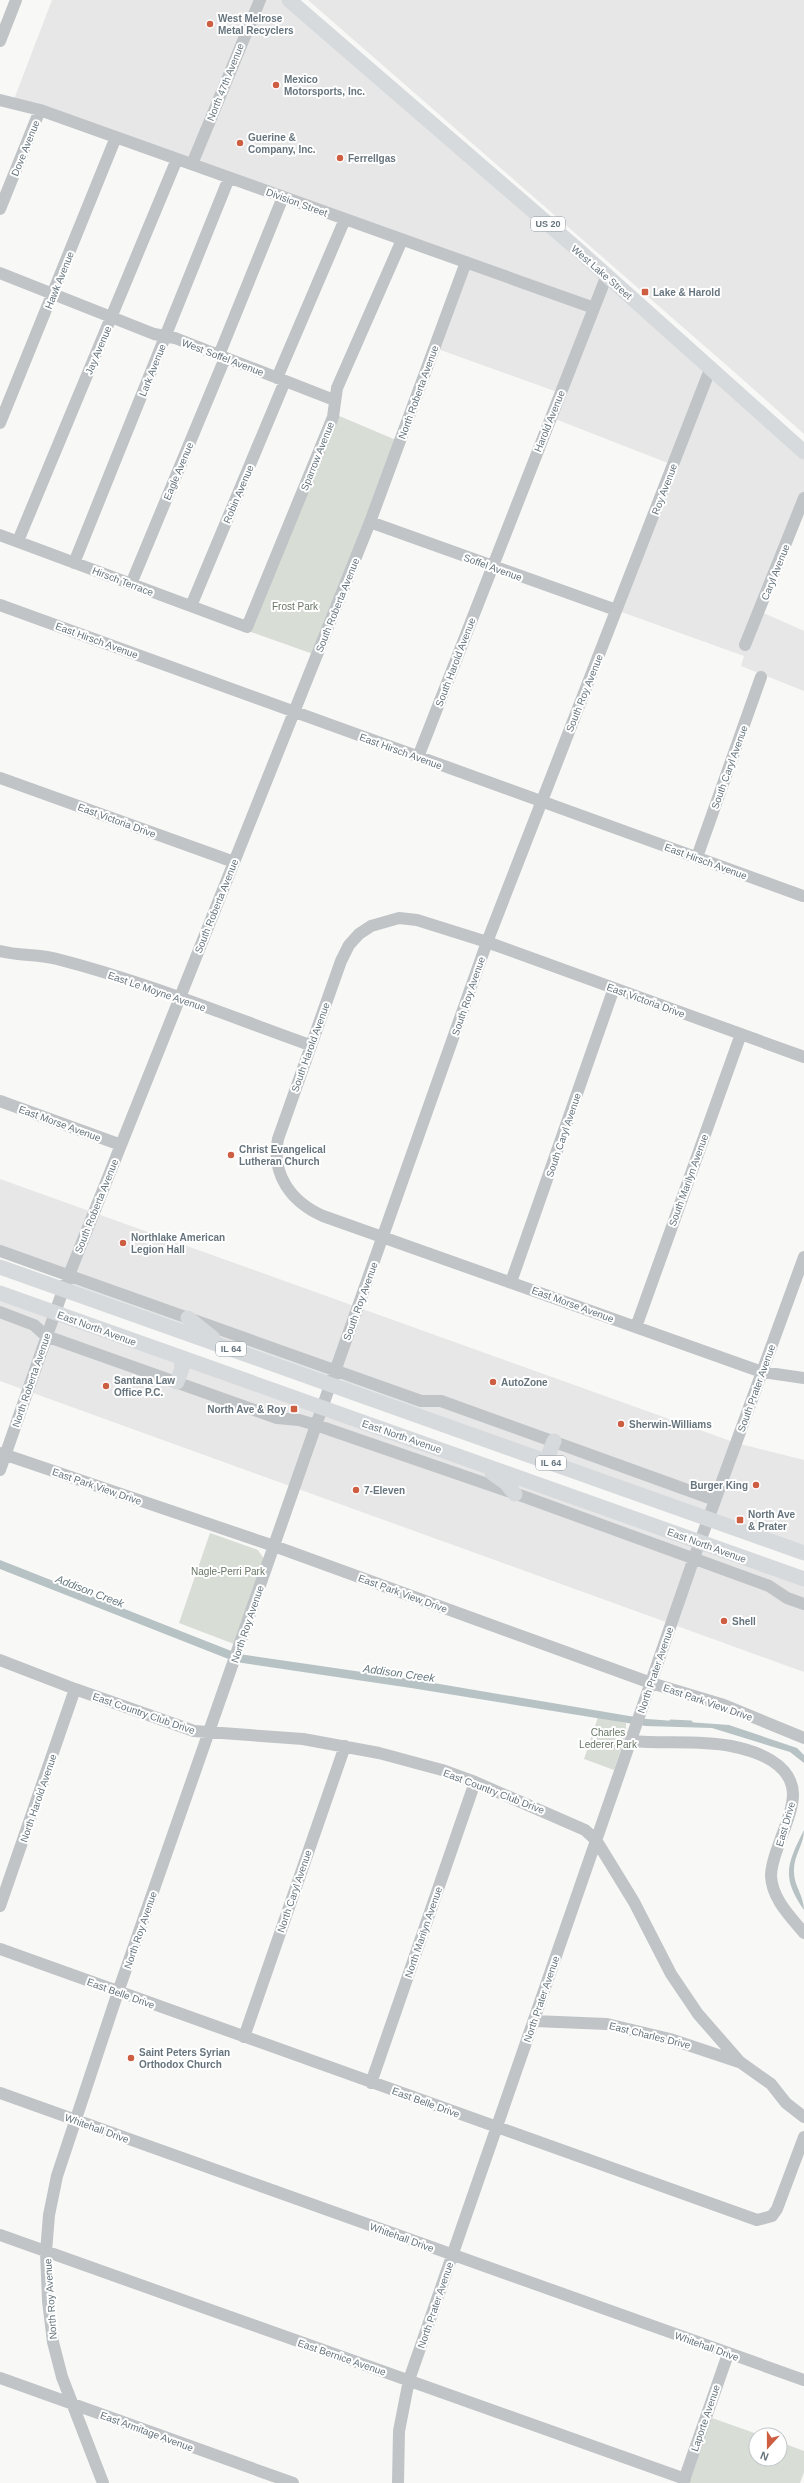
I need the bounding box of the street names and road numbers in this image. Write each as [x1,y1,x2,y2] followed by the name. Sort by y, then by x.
[205,41,246,123] street label: North 47th Avenue
[9,118,42,178] street label: Dove Avenue
[265,186,329,219] street label: Division Street
[531,217,565,231] road number: US 20
[569,243,634,302] street label: West Lake Street
[43,249,76,311] street label: Hawk Avenue
[83,324,114,376] street label: Jay Avenue
[180,337,266,378] street label: West Soffel Avenue
[137,342,168,398] street label: Lark Avenue
[396,343,441,440] street label: North Roberta Avenue
[532,388,567,454] street label: Harold Avenue
[299,420,336,492] street label: Sparrow Avenue
[161,440,196,502] street label: Eagle Avenue
[650,462,679,516] street label: Roy Avenue
[221,463,256,525] street label: Robin Avenue
[759,542,792,602] street label: Caryl Avenue
[462,552,524,583] street label: Soffel Avenue
[314,556,362,654] street label: South Roberta Avenue
[91,565,155,598] street label: Hirsch Terrace
[433,616,478,708] street label: South Harold Avenue
[54,620,140,661] street label: East Hirsch Avenue
[564,652,605,734] street label: South Roy Avenue
[709,723,750,811] street label: South Caryl Avenue
[358,731,444,772] street label: East Hirsch Avenue
[76,801,158,840] street label: East Victoria Drive
[663,841,749,882] street label: East Hirsch Avenue
[193,857,241,955] street label: South Roberta Avenue
[450,955,487,1037] street label: South Roy Avenue
[107,970,208,1014] street label: East Le Moyne Avenue
[605,981,687,1020] street label: East Victoria Drive
[289,1001,332,1093] street label: South Harold Avenue
[544,1091,583,1179] street label: South Caryl Avenue
[17,1104,103,1144] street label: East Morse Avenue
[667,1132,710,1228] street label: South Marilyn Avenue
[73,1157,121,1255] street label: South Roberta Avenue
[341,1260,380,1342] street label: South Roy Avenue
[530,1285,616,1325] street label: East Morse Avenue
[56,1309,138,1348] street label: East North Avenue
[10,1331,53,1429] street label: North Roberta Avenue
[216,1342,246,1356] road number: IL 64
[736,1343,778,1433] street label: South Prater Avenue
[361,1418,443,1455] street label: East North Avenue
[536,1456,566,1470] road number: IL 64
[51,1466,143,1507] street label: East Park View Drive
[666,1526,748,1565] street label: East North Avenue
[357,1572,449,1615] street label: East Park View Drive
[229,1584,266,1664] street label: North Roy Avenue
[636,1625,676,1715] street label: North Prater Avenue
[662,1682,754,1723] street label: East Park View Drive
[91,1691,197,1736] street label: East Country Club Drive
[18,1752,59,1844] street label: North Harold Avenue
[442,1767,546,1816] street label: East Country Club Drive
[774,1800,797,1848] street label: East Drive
[275,1848,314,1934] street label: North Caryl Avenue
[403,1885,444,1979] street label: North Marilyn Avenue
[122,1890,159,1970] street label: North Roy Avenue
[522,1954,562,2044] street label: North Prater Avenue
[86,1976,157,2011] street label: East Belle Drive
[608,2020,692,2051] street label: East Charles Drive
[391,2085,462,2120] street label: East Belle Drive
[63,2112,131,2145] street label: Whitehall Drive
[368,2221,436,2254] street label: Whitehall Drive
[42,2258,59,2340] street label: North Roy Avenue
[416,2260,456,2350] street label: North Prater Avenue
[673,2330,741,2363] street label: Whitehall Drive
[296,2337,388,2378] street label: East Bernice Avenue
[689,2383,722,2453] street label: Laporte Avenue
[99,2410,195,2454] street label: East Armitage Avenue

